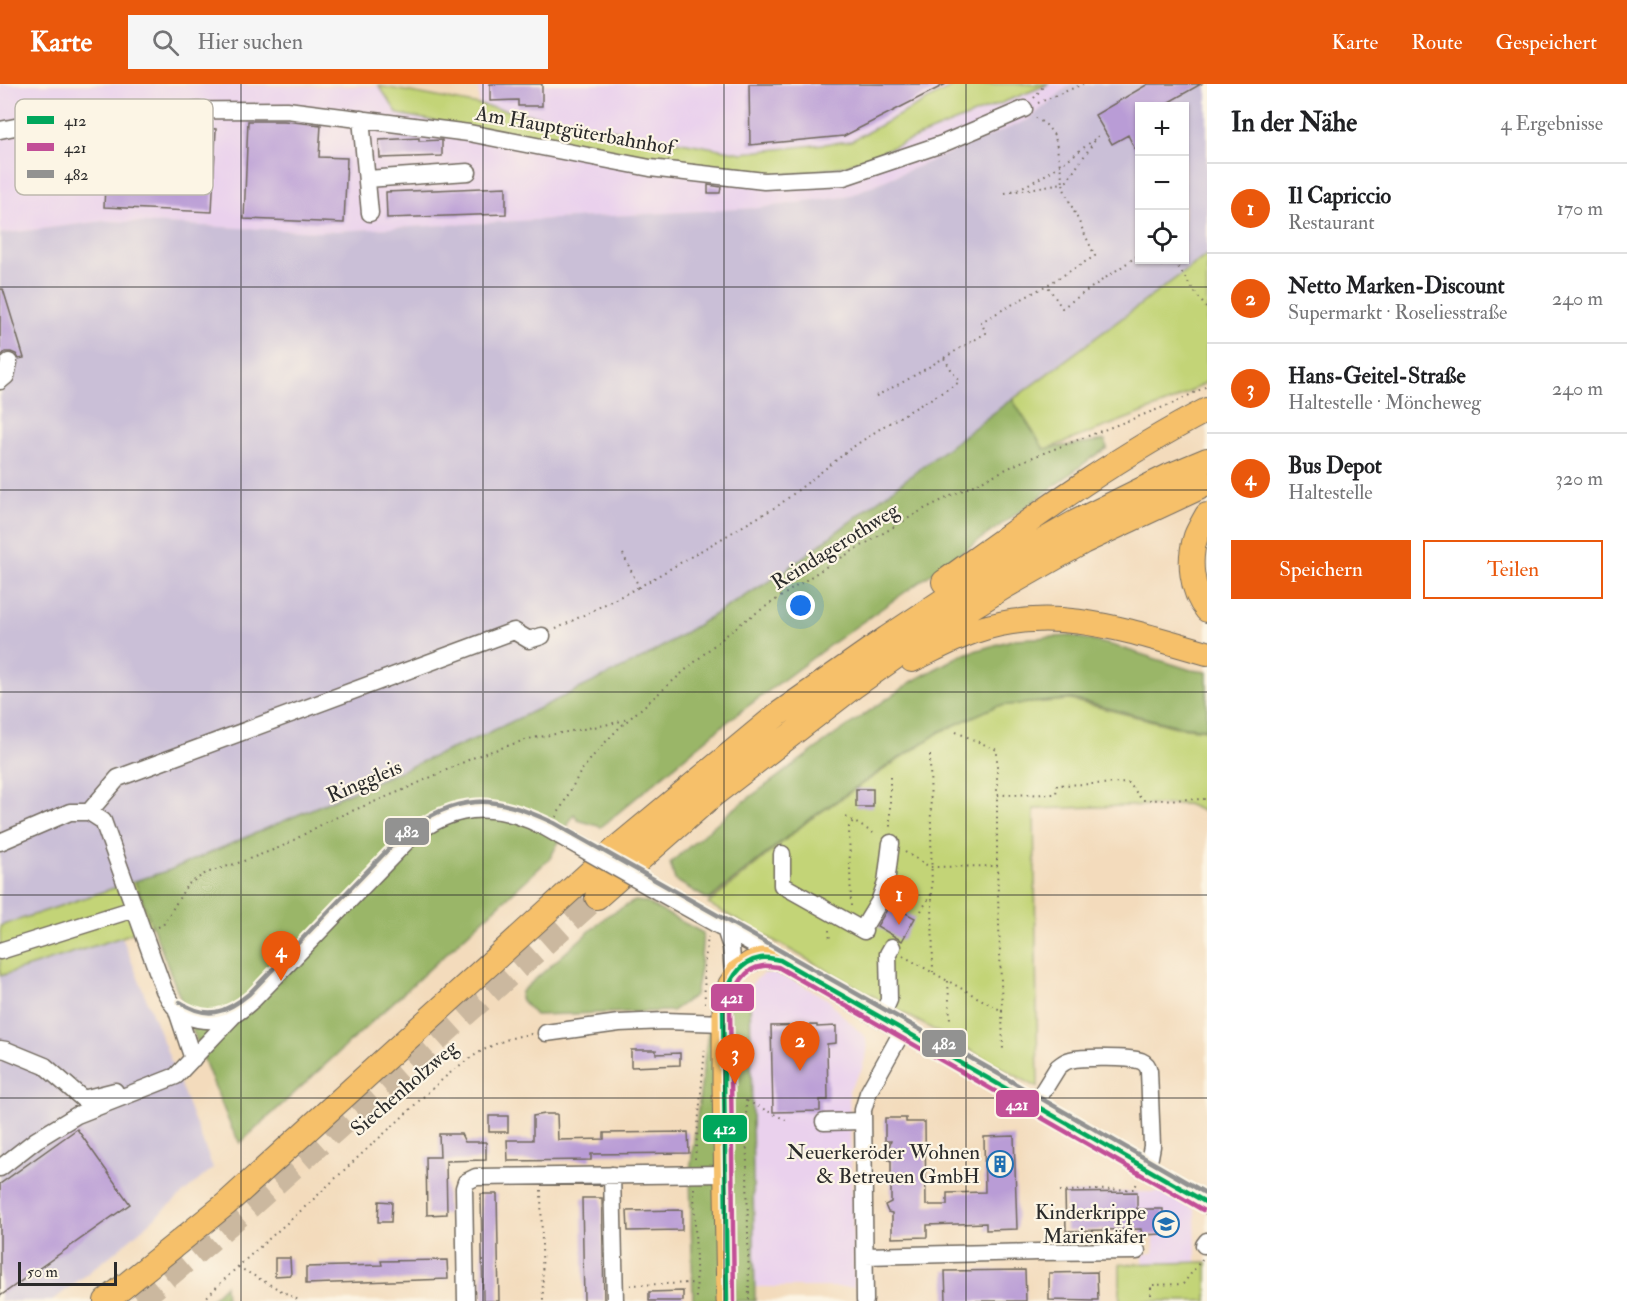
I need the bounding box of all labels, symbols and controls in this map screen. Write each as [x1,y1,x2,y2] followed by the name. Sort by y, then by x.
[128,15,548,69] search box
[30,25,92,60] text: Karte
[149,26,182,59] icon: search
[197,28,303,56] text: Hier suchen
[1332,29,1378,56] text: Karte
[1411,29,1463,56] text: Route
[1496,29,1597,56] text: Gespeichert
[15,99,213,195] legend
[472,100,680,162] street label: Am Hauptgüterbahnhof
[1135,102,1189,264] map controls
[1135,102,1189,156] button: +
[1231,107,1357,139] text: In der Nähe
[64,111,86,131] text: 412
[1501,111,1603,136] text: 4 Ergebnisse
[64,138,86,158] text: 421
[1135,156,1189,210] button: −
[64,165,88,185] text: 482
[1288,182,1391,210] text: Il Capriccio
[1247,196,1254,221] text: 1
[1557,196,1603,221] text: 170 m
[1135,210,1189,264] button: locate
[1288,210,1375,235] text: Restaurant
[1288,272,1505,300] text: Netto Marken-Discount
[1245,286,1256,311] text: 2
[1552,286,1603,311] text: 240 m
[1288,300,1507,325] text: Supermarkt · Roseliesstraße
[1288,362,1466,390] text: Hans-Geitel-Straße
[1247,376,1254,401] text: 3
[1552,376,1603,401] text: 240 m
[1288,390,1481,415] text: Haltestelle · Möncheweg
[1288,452,1382,480] text: Bus Depot
[1245,466,1256,491] text: 4
[1555,466,1603,491] text: 320 m
[1288,480,1373,505] text: Haltestelle
[766,496,905,596] street label: Reindagerothweg
[1231,540,1411,599] button: Speichern
[1423,540,1603,599] button: Teilen
[786,591,815,620] your location
[323,754,406,809] street label: Ringgleis
[384,817,430,846] line badge: 482
[394,822,419,842] text: 482
[880,876,918,925] pin: 1
[262,932,300,981] pin: 4
[710,983,755,1012] line badge: 421
[720,988,744,1008] text: 421
[780,1022,820,1071] pin: 2
[921,1029,967,1058] line badge: 482
[345,1034,464,1142] street label: Siechenholzweg
[716,1034,754,1084] pin: 3
[931,1034,956,1054] text: 482
[995,1089,1040,1118] line badge: 421
[1005,1095,1029,1115] text: 421
[702,1114,748,1143] line badge: 412
[713,1119,736,1139] text: 412
[787,1139,980,1190] place label: Neuerkeröder Wohnen & Betreuen GmbH
[985,1149,1015,1179] building icon: Neuerkeröder Wohnen & Betreuen GmbH
[1035,1199,1146,1250] place label: Kinderkrippe Marienkäfer
[1151,1209,1181,1239] school or university icon: Kinderkrippe Marienkäfer
[18,1259,117,1286] scale bar
[27,1262,58,1282] text: 50 m

